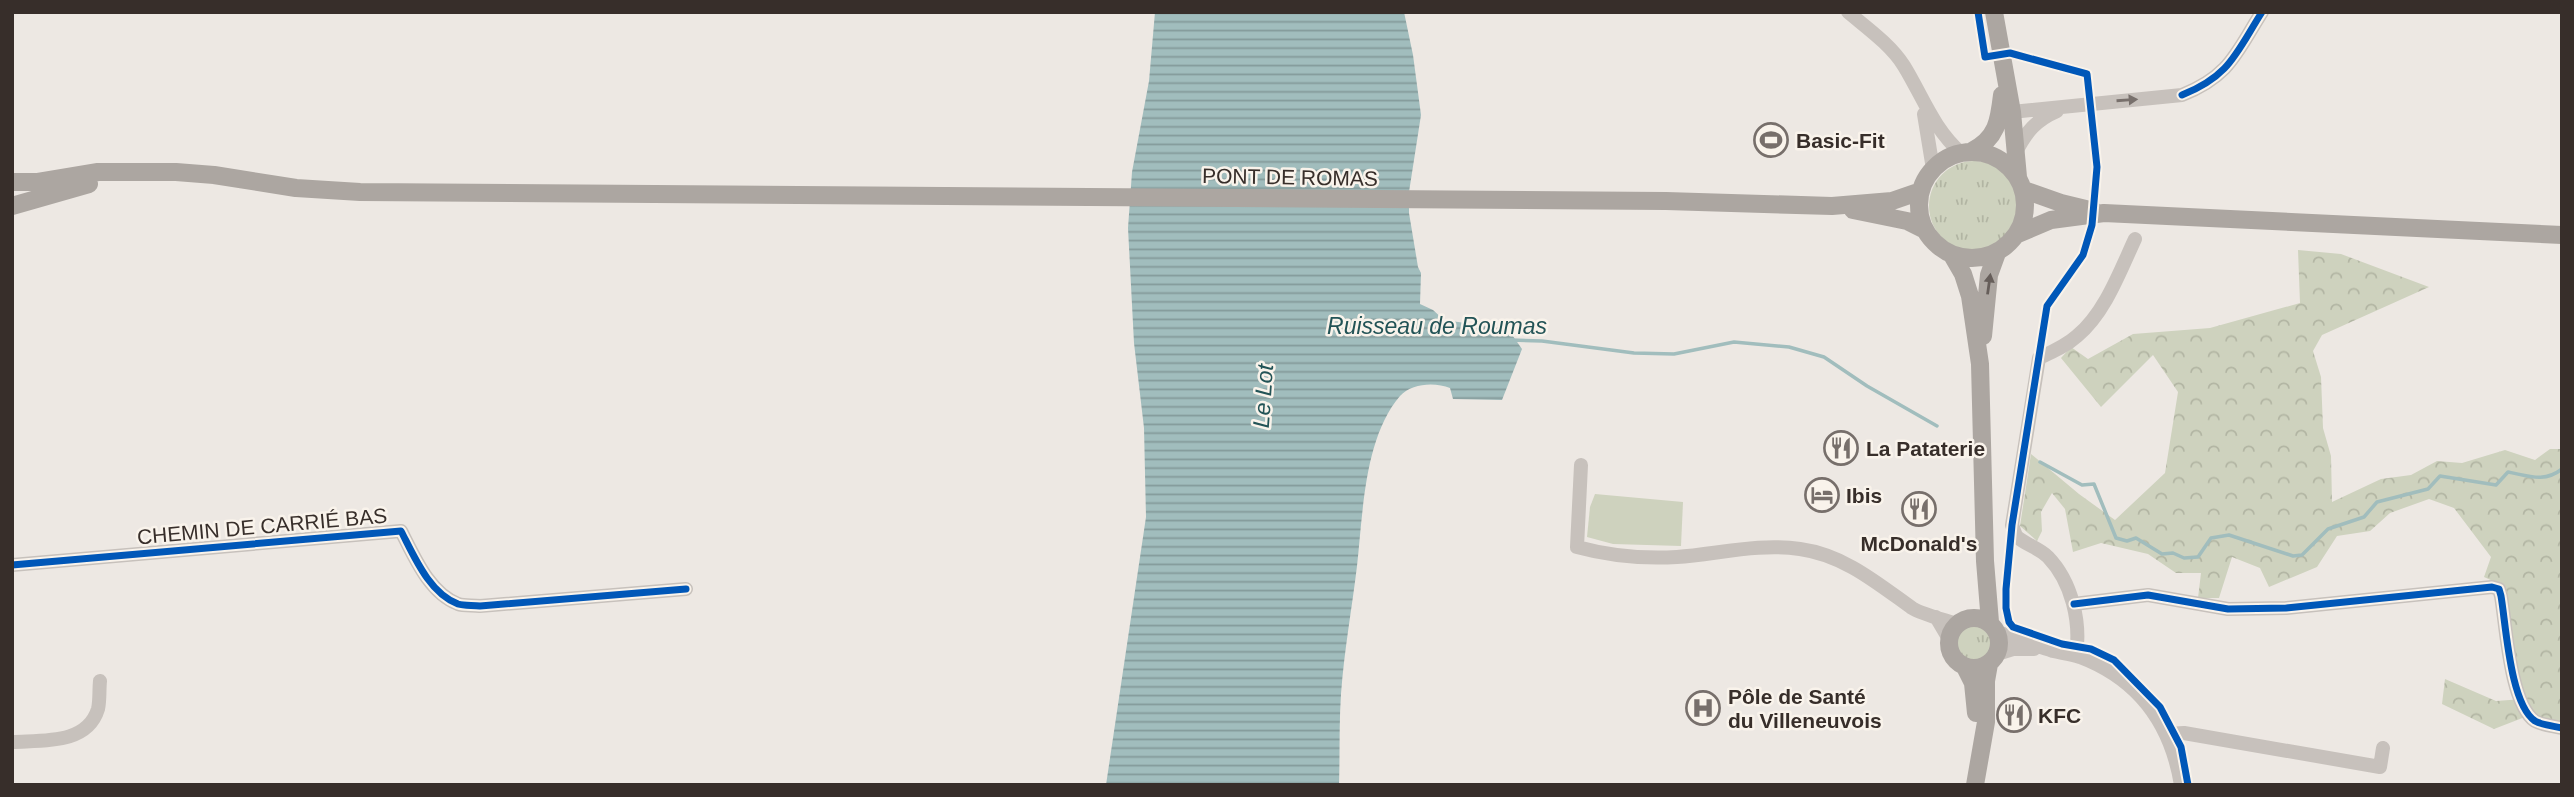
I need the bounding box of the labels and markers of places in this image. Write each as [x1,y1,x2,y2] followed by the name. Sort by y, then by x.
[1752,121,1790,159] sports icon: Basic-Fit
[1796,129,1885,152] place label: Basic-Fit
[1822,429,1860,467] restaurant icon: La Pataterie
[1866,437,1985,460] place label: La Pataterie
[1803,476,1841,514] hotel icon: Ibis
[1846,484,1882,507] place label: Ibis
[1900,490,1938,528] restaurant icon: McDonald's
[1860,532,1978,555] place label: McDonald's
[1728,685,1882,732] place label: Pôle de Santé du Villeneuvois
[1684,689,1722,727] hospital icon: Pôle de Santé du Villeneuvois
[1995,696,2033,734] restaurant icon: KFC
[2038,704,2081,727] place label: KFC

